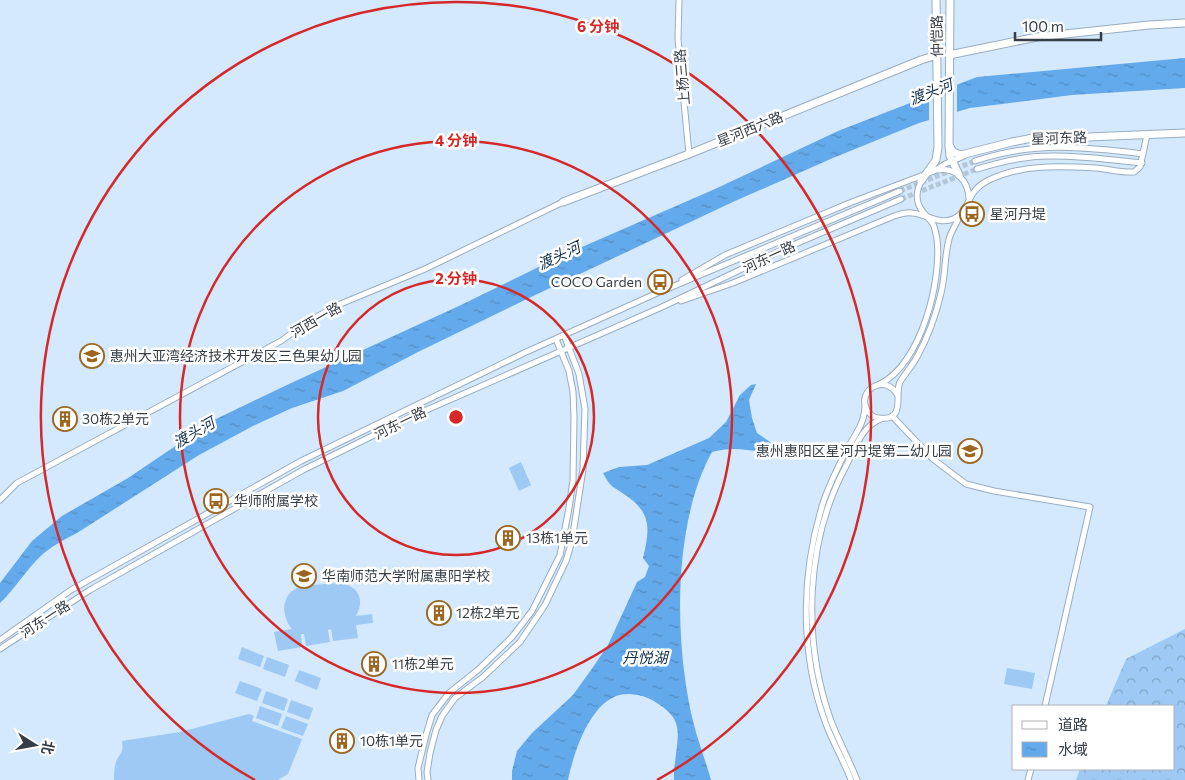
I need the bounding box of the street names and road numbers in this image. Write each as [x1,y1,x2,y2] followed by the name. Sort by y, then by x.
[928,15,945,57] street label: 仲恺路
[671,48,692,106] street label: 上杨三路
[714,108,785,150] street label: 星河西六路
[1031,128,1087,147] street label: 星河东路
[740,237,798,276] street label: 河东一路
[287,298,344,341] street label: 河西一路
[371,403,429,442] street label: 河东一路
[17,596,73,641] street label: 河东一路

